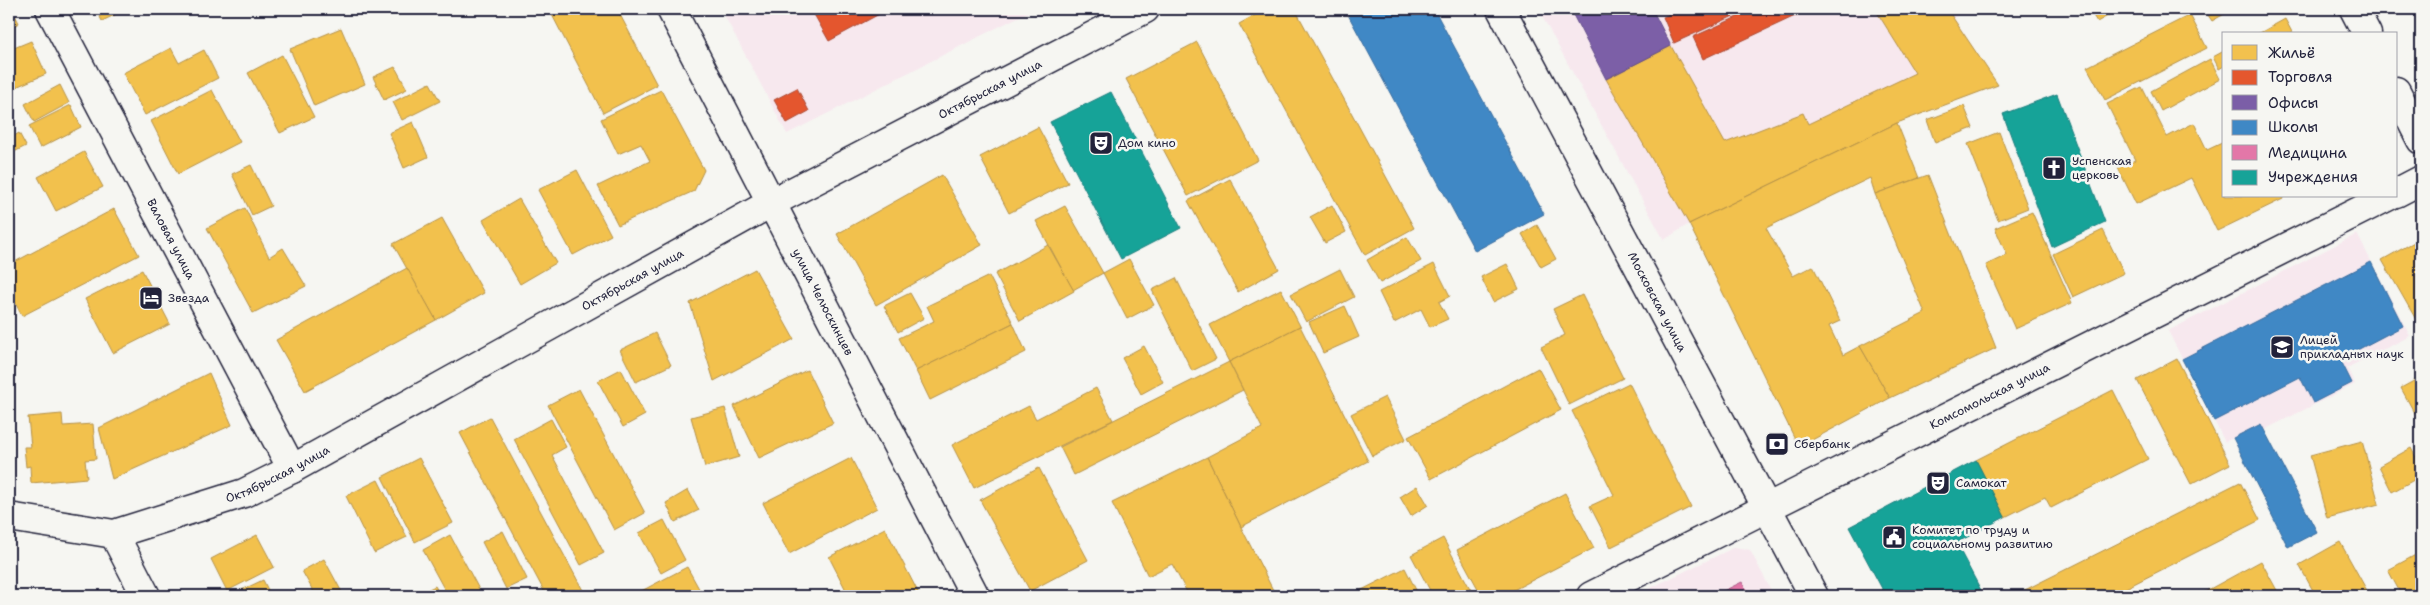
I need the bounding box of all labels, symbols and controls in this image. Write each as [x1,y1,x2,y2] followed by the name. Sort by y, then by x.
[2222,32,2398,198] legend
[2268,43,2315,63] text: Жильё
[936,56,1045,123] street label: Октябрьская улица
[2268,67,2333,87] text: Торговля
[2268,93,2318,113] text: Офисы
[2268,117,2318,137] text: Школы
[1088,130,1114,156] theatre icon: Дом кино
[1118,135,1176,151] place label: Дом кино
[2268,143,2348,163] text: Медицина
[2072,153,2132,183] place label: Успенская церковь
[2041,155,2067,181] church icon: Успенская церковь
[2268,167,2358,187] text: Учреждения
[143,196,199,283] street label: Валовая улица
[579,245,687,315] street label: Октябрьская улица
[788,246,857,358] street label: улица Челюскинцев
[1624,249,1691,355] street label: Московская улица
[138,285,164,311] hotel icon: Звезда
[168,290,210,306] place label: Звезда
[2300,332,2404,362] place label: Лицей прикладных наук
[2269,334,2295,360] school or university icon: Лицей прикладных наук
[1927,359,2053,433] street label: Комсомольская улица
[1764,431,1790,457] bank icon: Сбербанк
[1794,436,1851,452] place label: Сбербанк
[224,441,333,506] street label: Октябрьская улица
[1925,470,1951,496] theatre icon: Самокат
[1956,475,2007,491] place label: Самокат
[1912,522,2053,552] place label: Комитет по труду и социальному развитию
[1881,524,1907,550] public building icon: Комитет по труду и социальному развитию

